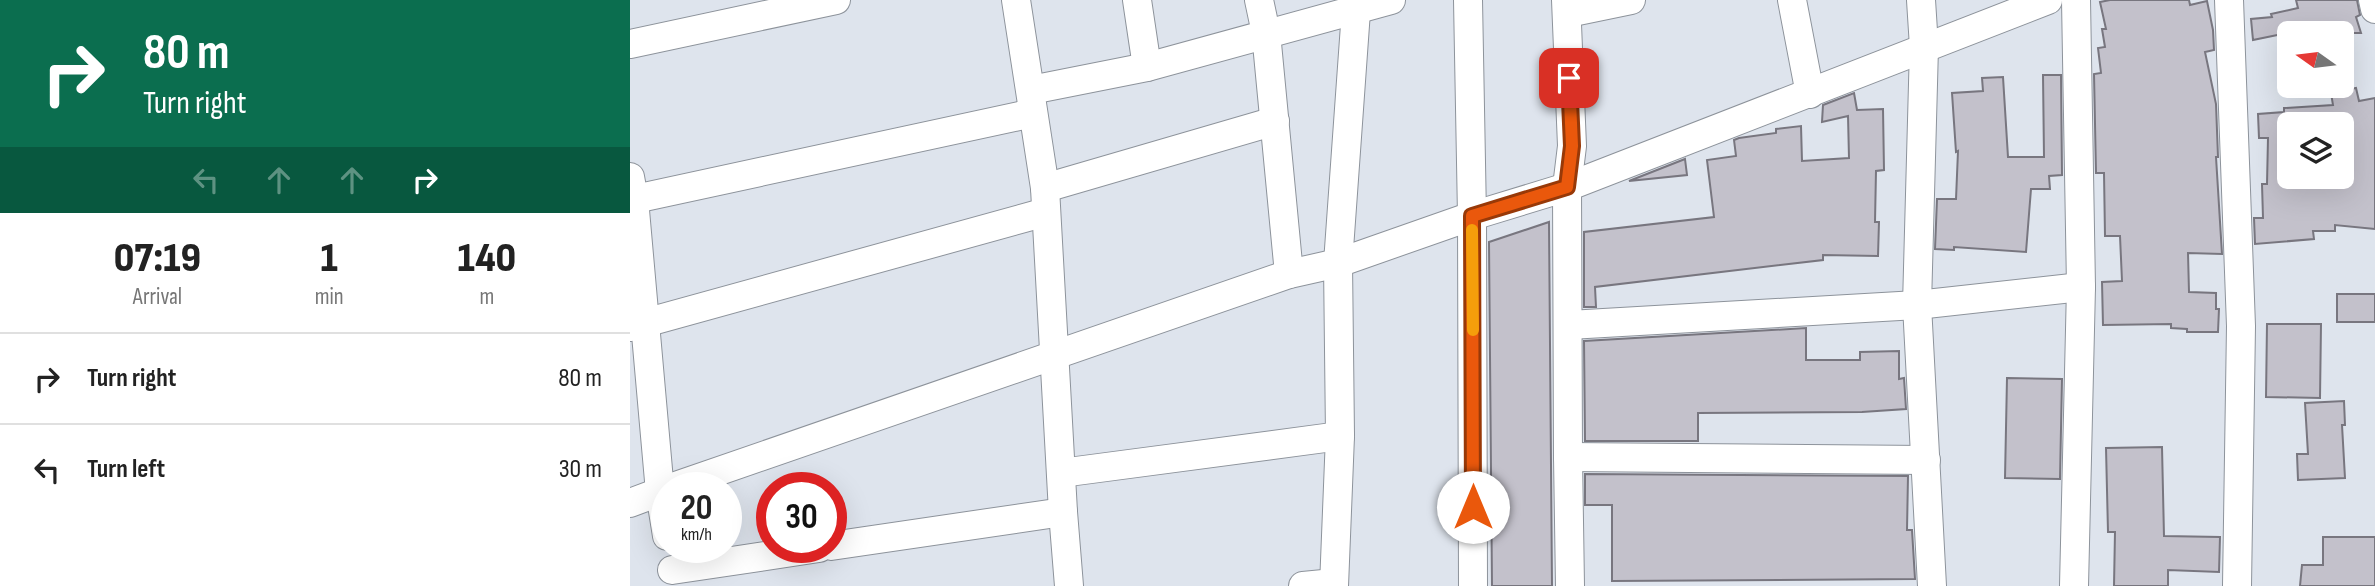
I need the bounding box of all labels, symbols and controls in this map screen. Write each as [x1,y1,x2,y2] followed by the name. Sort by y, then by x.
[2277,21,2354,98] north arrow
[2277,21,2354,189] map controls
[143,24,230,83] text: 80 m
[28,28,119,119] icon: right
[1539,48,1599,108] pin
[1550,59,1588,97] icon: arrive
[143,84,247,123] text: Turn right
[2277,112,2354,189] button: layers
[187,161,225,199] icon: left
[260,161,298,199] icon: ahead
[333,161,371,199] icon: ahead
[406,161,444,199] icon: right
[114,233,201,284] text: 07:19
[321,233,338,284] text: 1
[457,233,516,284] text: 140
[133,283,182,311] text: Arrival
[315,283,344,311] text: min
[479,283,494,311] text: m
[28,360,66,398] icon: right
[87,363,176,394] text: Turn right
[558,363,602,394] text: 80 m
[28,451,66,489] icon: left
[87,454,165,485] text: Turn left
[559,454,602,485] text: 30 m
[1436,470,1510,544] position arrow
[756,472,847,563] speed limit sign: 30
[681,487,713,530] text: 20
[681,524,712,545] text: km/h

